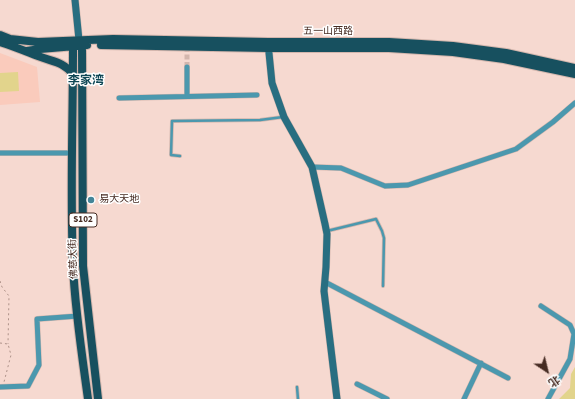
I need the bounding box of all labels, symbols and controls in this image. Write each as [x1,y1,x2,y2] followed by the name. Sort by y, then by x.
[303,26,353,38] street label: 五一山西路
[68,74,104,88] district label: 李家湾
[99,194,139,206] place label: 易大天地
[86,195,96,205] marker: 易大天地
[69,213,97,227] road number: S102
[67,239,81,279] street label: 佛慈大街
[527,351,567,391] north arrow
[545,372,563,391] text: 北

